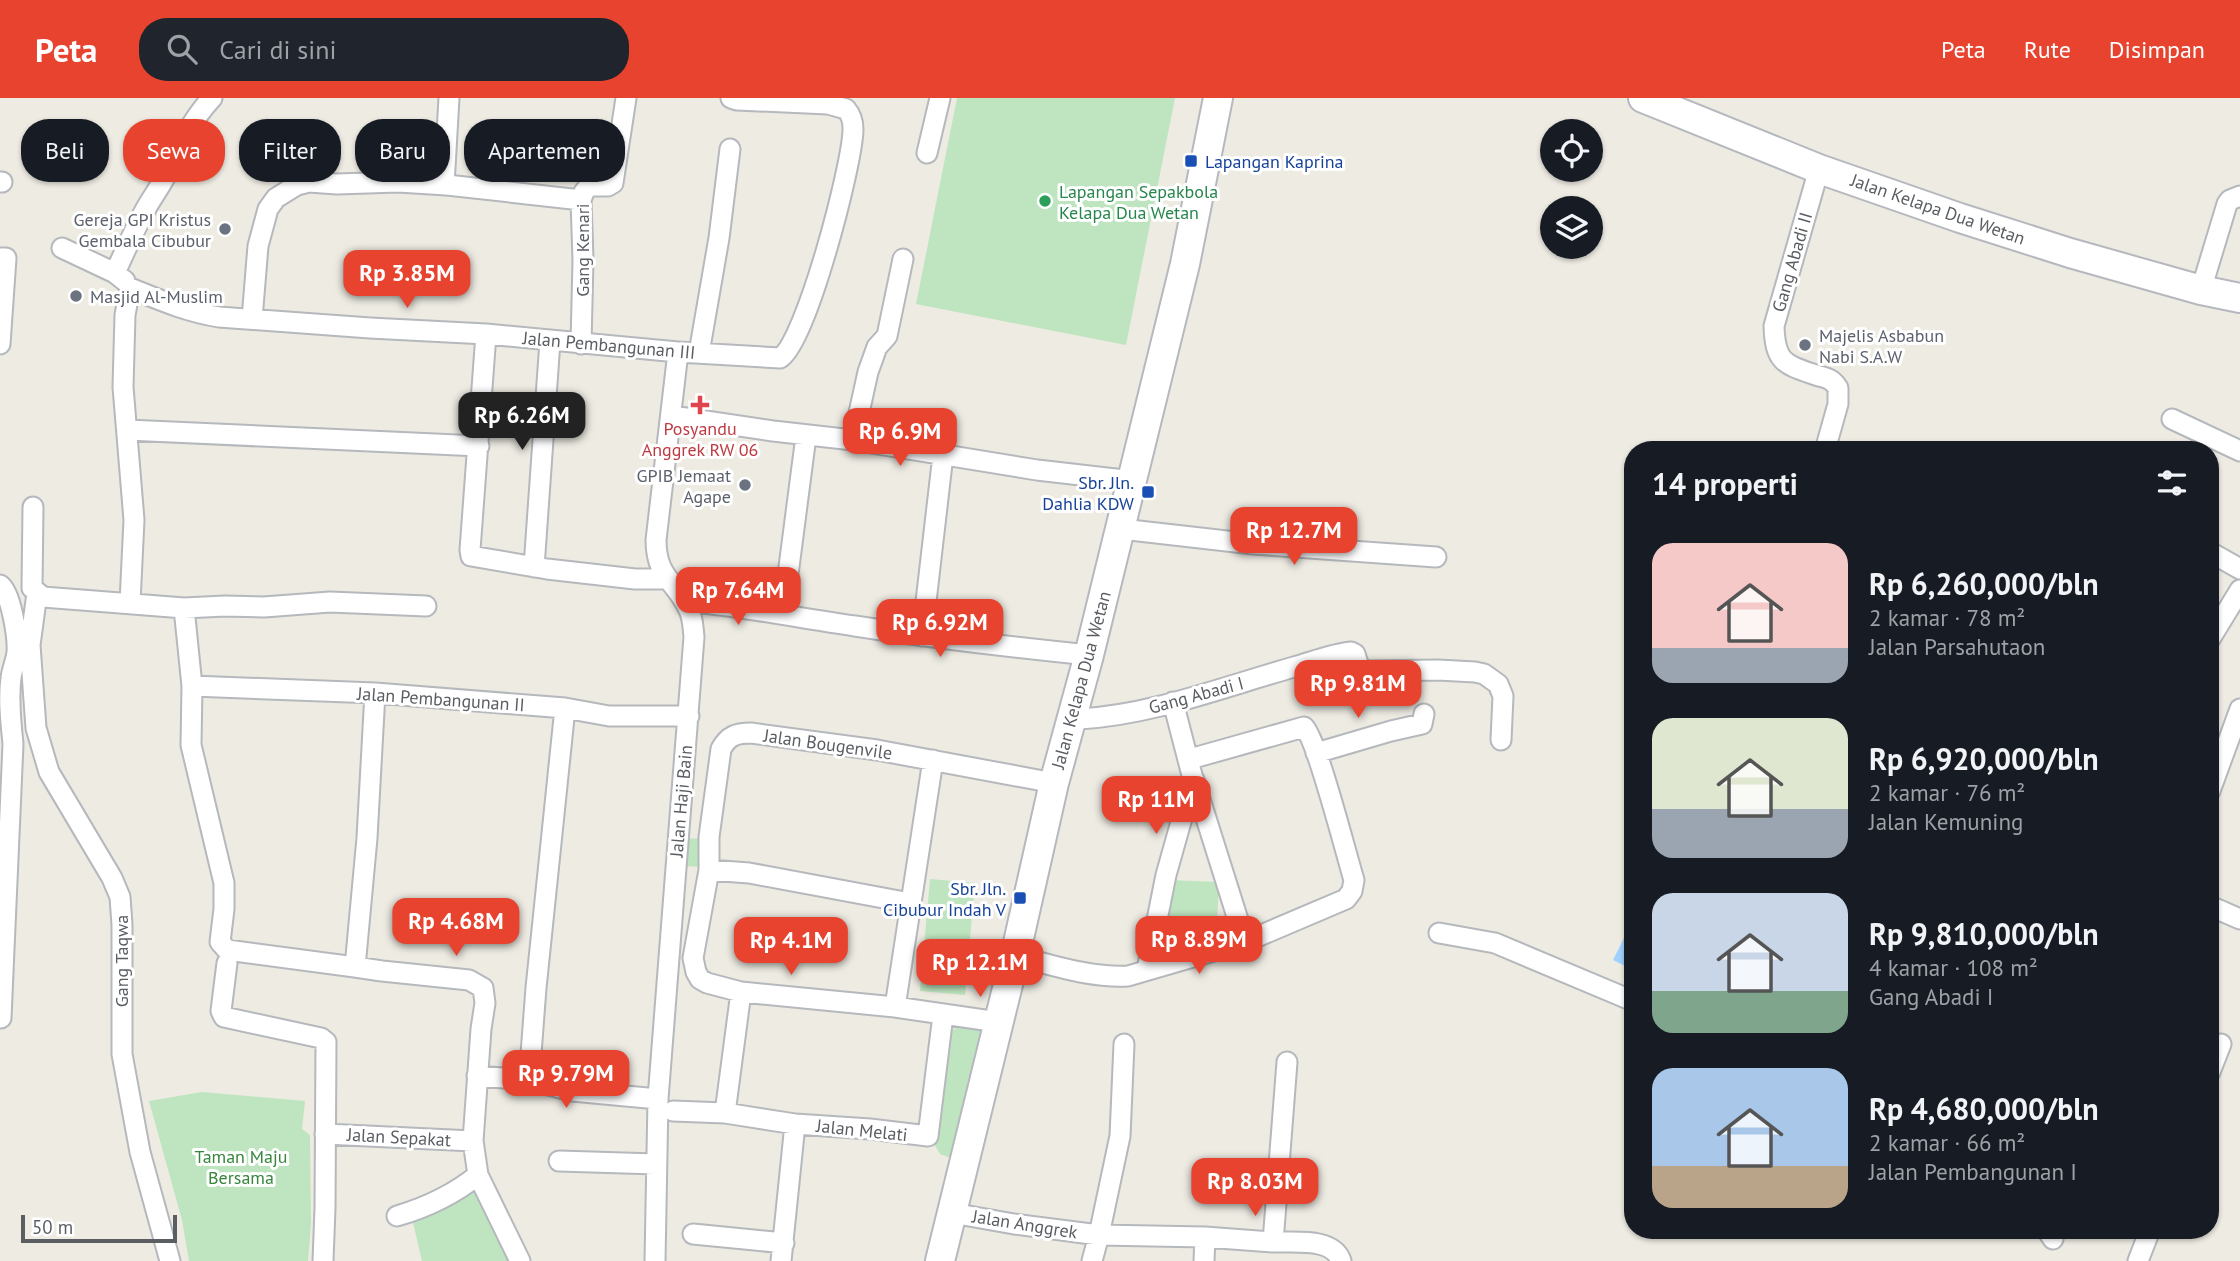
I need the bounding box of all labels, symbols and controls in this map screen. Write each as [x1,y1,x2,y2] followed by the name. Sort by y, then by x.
[139,18,629,81] search box
[35,28,97,71] text: Peta
[163,30,201,68] icon: search
[219,33,336,66] text: Cari di sini
[1941,34,1986,65] text: Peta
[2024,34,2071,65] text: Rute
[2109,34,2205,65] text: Disimpan
[21,119,109,182] chip: Beli
[123,119,225,182] chip: Sewa
[239,119,341,182] chip: Filter
[355,119,450,182] chip: Baru
[464,119,625,182] chip: Apartemen
[1540,119,1603,259] map controls
[1540,119,1603,182] button: locate
[1205,150,1344,173] place label: Lapangan Kaprina
[1183,153,1199,169] marker: Lapangan Kaprina
[1847,168,2028,250] street label: Jalan Kelapa Dua Wetan
[1059,180,1218,224] place label: Lapangan Sepakbola Kelapa Dua Wetan
[1037,193,1053,209] marker: Lapangan Sepakbola Kelapa Dua Wetan
[1540,196,1603,259] button: layers
[571,203,594,297] street label: Gang Kenari
[74,208,211,252] place label: Gereja GPI Kristus Gembala Cibubur
[1767,209,1817,315] street label: Gang Abadi II
[217,221,233,237] marker: Gereja GPI Kristus Gembala Cibubur
[335,250,479,310] pin: Rp 3.85M
[359,258,455,287] text: Rp 3.85M
[90,285,223,308] place label: Masjid Al-Muslim
[68,288,84,304] marker: Masjid Al-Muslim
[1819,324,1944,368] place label: Majelis Asbabun Nabi S.A.W
[521,326,696,364] street label: Jalan Pembangunan III
[1797,337,1813,353] marker: Majelis Asbabun Nabi S.A.W
[450,392,594,452] pin: Rp 6.26M
[690,395,710,415] marker: Posyandu Anggrek RW 06
[474,400,570,429] text: Rp 6.26M
[835,408,965,468] pin: Rp 6.9M
[859,416,941,445] text: Rp 6.9M
[642,417,758,461] place label: Posyandu Anggrek RW 06
[636,464,731,508] place label: GPIB Jemaat Agape
[1652,464,1798,503] text: 14 properti
[2153,464,2191,502] icon: filters
[1042,471,1134,515] place label: Sbr. Jln. Dahlia KDW
[737,477,753,493] marker: GPIB Jemaat Agape
[1140,484,1156,500] marker: Sbr. Jln. Dahlia KDW
[1222,508,1366,567] pin: Rp 12.7M
[1246,515,1342,544] text: Rp 12.7M
[1869,564,2099,603] text: Rp 6,260,000/bln
[666,568,810,627] pin: Rp 7.64M
[1708,571,1792,655] icon: home
[692,575,784,604] text: Rp 7.64M
[1046,589,1116,772] street label: Jalan Kelapa Dua Wetan
[868,600,1012,659] pin: Rp 6.92M
[1869,603,2025,632] text: 2 kamar · 78 m²
[892,607,988,636] text: Rp 6.92M
[1869,632,2045,661] text: Jalan Parsahutaon
[1286,660,1430,720] pin: Rp 9.81M
[1310,668,1406,697] text: Rp 9.81M
[1146,671,1246,719] street label: Gang Abadi I
[355,682,526,716] street label: Jalan Pembangunan II
[761,723,894,764] street label: Jalan Bougenvile
[1869,739,2099,778] text: Rp 6,920,000/bln
[665,744,697,859] street label: Jalan Haji Bain
[1708,746,1792,830] icon: home
[1099,776,1213,836] pin: Rp 11M
[1869,778,2025,807] text: 2 kamar · 76 m²
[1118,784,1194,813] text: Rp 11M
[1869,807,2023,836] text: Jalan Kemuning
[883,877,1007,921] place label: Sbr. Jln. Cibubur Indah V
[1012,890,1028,906] marker: Sbr. Jln. Cibubur Indah V
[384,898,528,958] pin: Rp 4.68M
[408,906,504,935] text: Rp 4.68M
[1869,914,2099,953] text: Rp 9,810,000/bln
[110,915,133,1007] street label: Gang Taqwa
[1127,916,1271,976] pin: Rp 8.89M
[726,918,856,977] pin: Rp 4.1M
[1708,921,1792,1005] icon: home
[1151,924,1247,953] text: Rp 8.89M
[750,925,832,954] text: Rp 4.1M
[908,940,1052,999] pin: Rp 12.1M
[932,947,1028,976] text: Rp 12.1M
[1869,953,2038,982] text: 4 kamar · 108 m²
[1869,982,1993,1011] text: Gang Abadi I
[494,1051,638,1110] pin: Rp 9.79M
[518,1058,614,1087] text: Rp 9.79M
[1869,1089,2099,1128] text: Rp 4,680,000/bln
[1708,1096,1792,1180] icon: home
[814,1114,909,1146] street label: Jalan Melati
[345,1123,452,1151] street label: Jalan Sepakat
[1869,1128,2025,1157] text: 2 kamar · 66 m²
[195,1145,287,1189] park label: Taman Maju Bersama
[1869,1157,2077,1186] text: Jalan Pembangunan I
[1183,1158,1327,1218] pin: Rp 8.03M
[1207,1166,1303,1195] text: Rp 8.03M
[970,1204,1080,1244] street label: Jalan Anggrek
[21,1212,177,1244] scale bar
[32,1215,73,1239] text: 50 m

